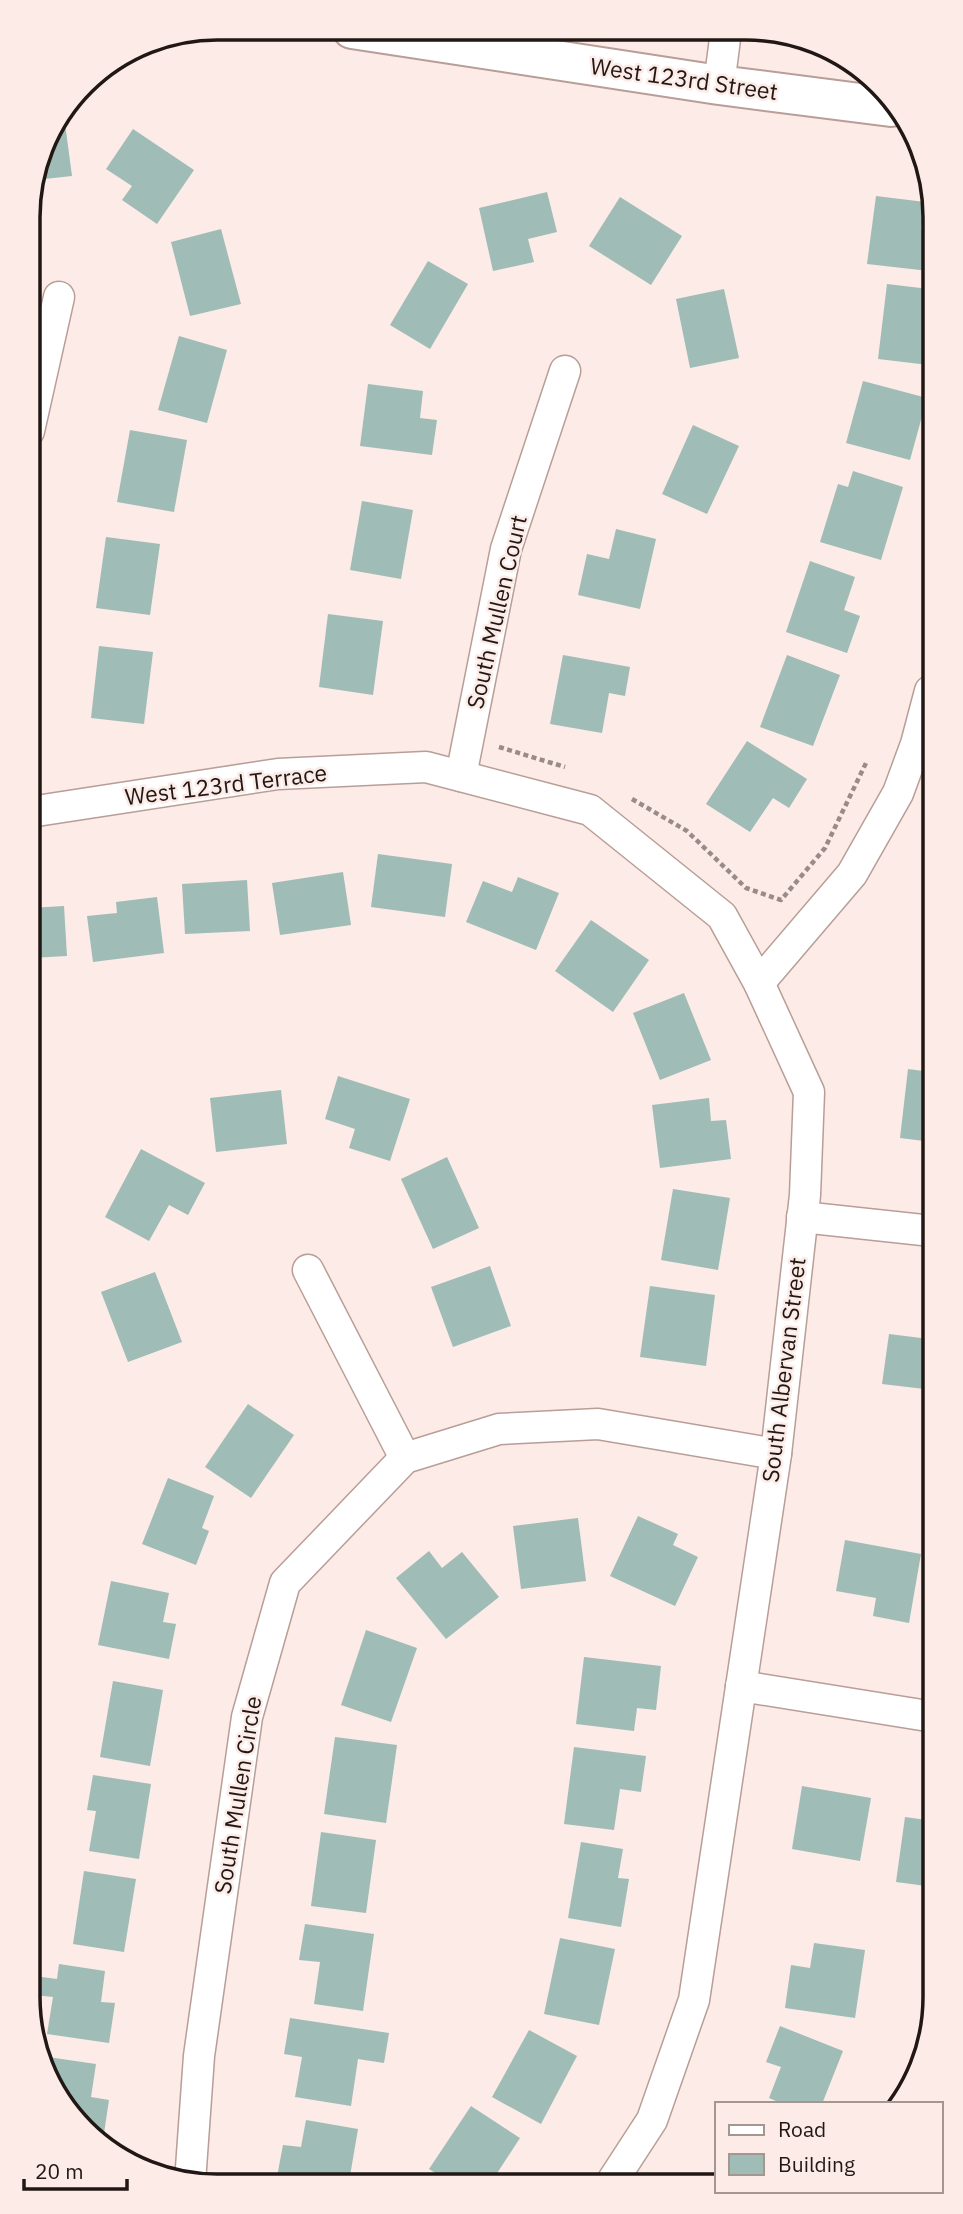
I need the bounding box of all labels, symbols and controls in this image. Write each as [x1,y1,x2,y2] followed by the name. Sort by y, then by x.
[589,50,780,106] street label: West 123rd Street
[459,512,533,712] street label: South Mullen Court
[123,757,329,811] street label: West 123rd Terrace
[754,1256,812,1484] street label: South Albervan Street
[207,1694,267,1896] street label: South Mullen Circle
[715,2102,942,2193] legend
[778,2115,826,2143] text: Road
[24,2148,128,2192] scale bar
[778,2150,855,2178] text: Building
[35,2157,84,2185] text: 20 m

